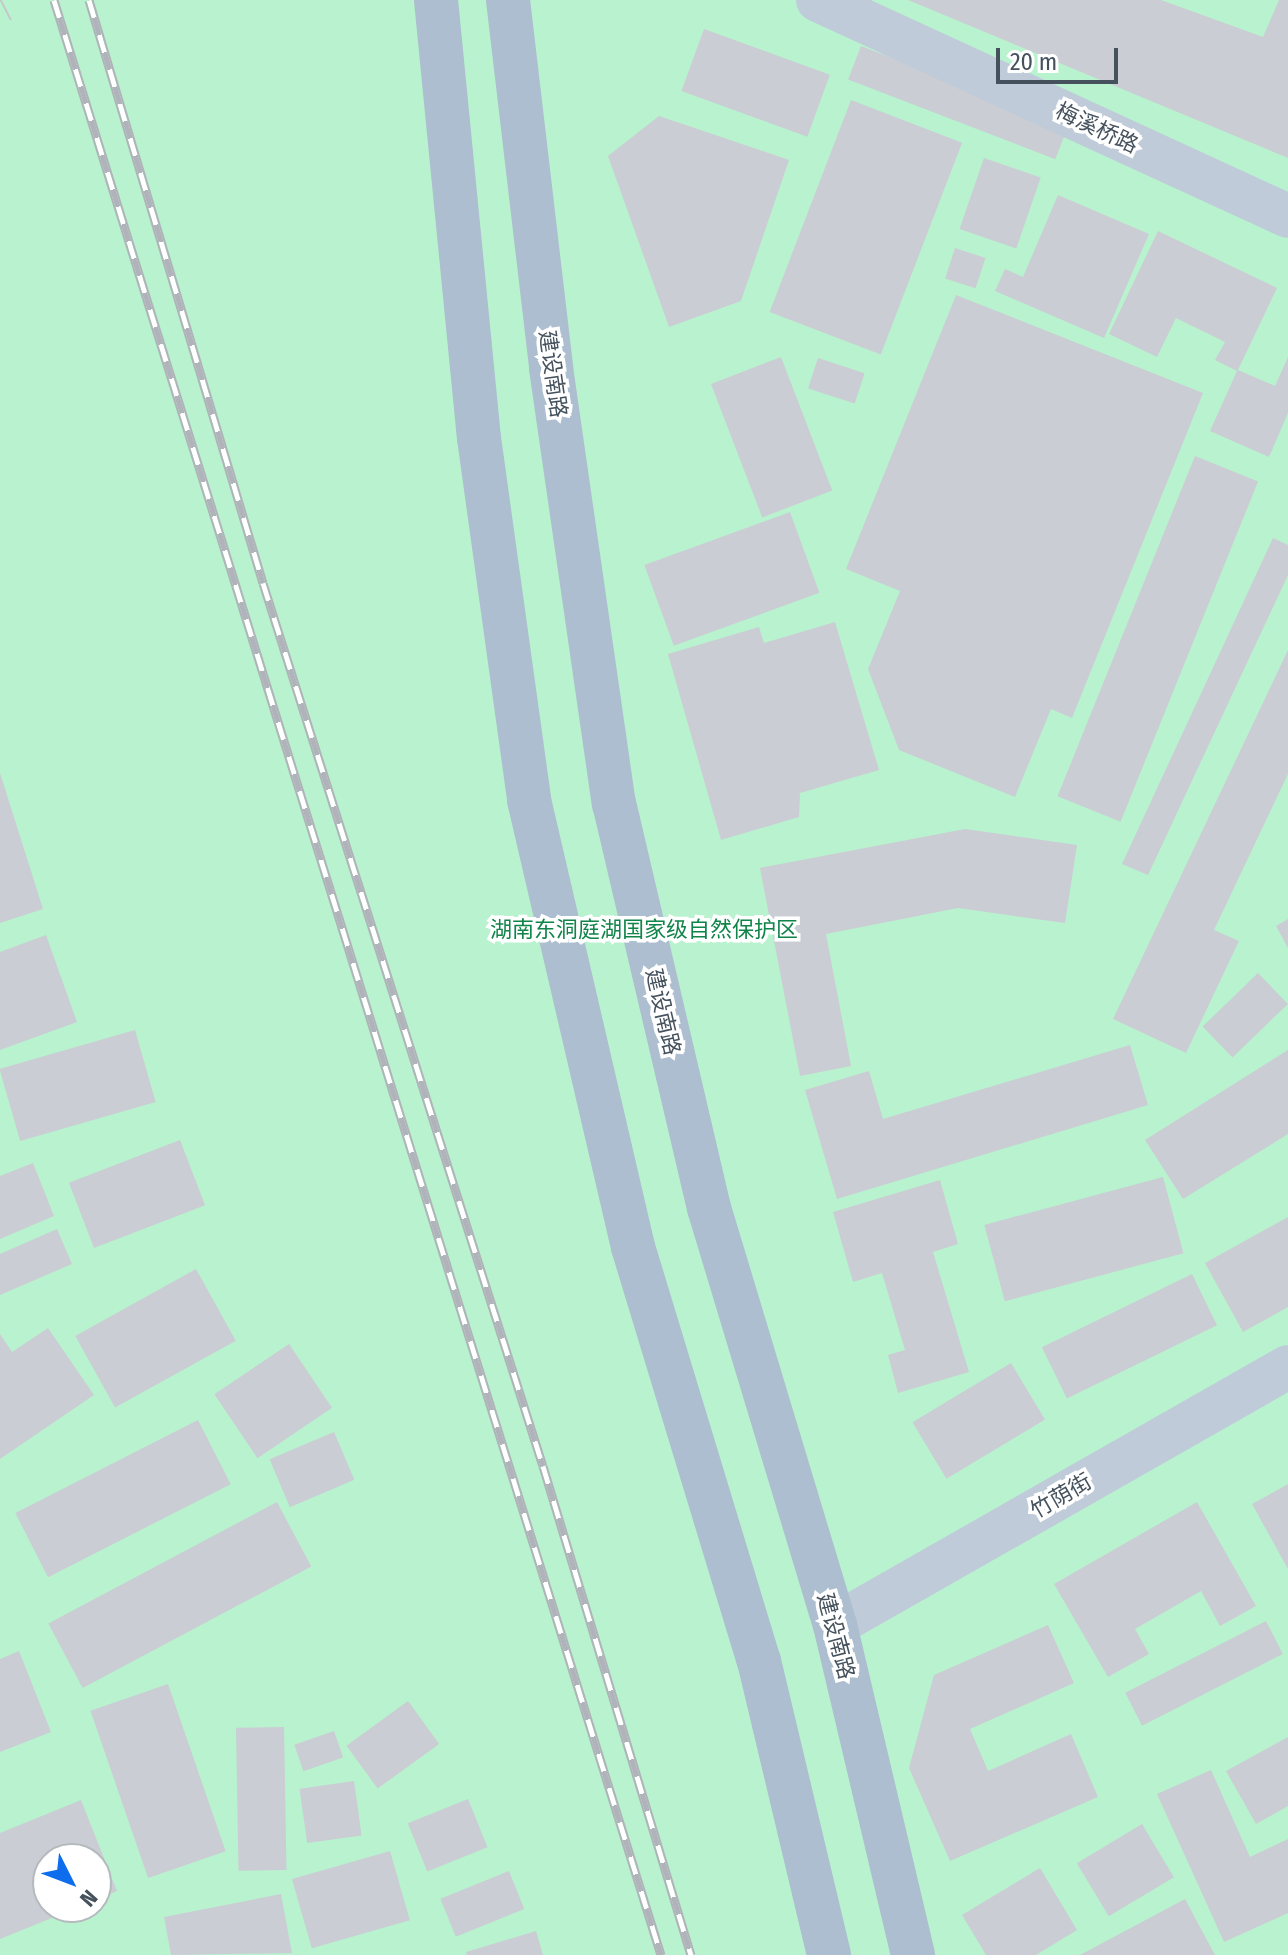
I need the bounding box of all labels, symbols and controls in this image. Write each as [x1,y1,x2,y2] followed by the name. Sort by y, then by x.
[1000,32,1122,82] scale bar
[1010,48,1057,76] text: 20 m
[1052,97,1142,159] street label: 梅溪桥路
[534,329,572,419] street label: 建设南路
[490,917,798,943] park label: 湖南东洞庭湖国家级自然保护区
[640,966,686,1058] street label: 建设南路
[1026,1468,1096,1524] street label: 竹荫街
[812,1590,860,1682] street label: 建设南路
[32,1843,112,1923] north arrow
[74,1884,103,1912] text: N

